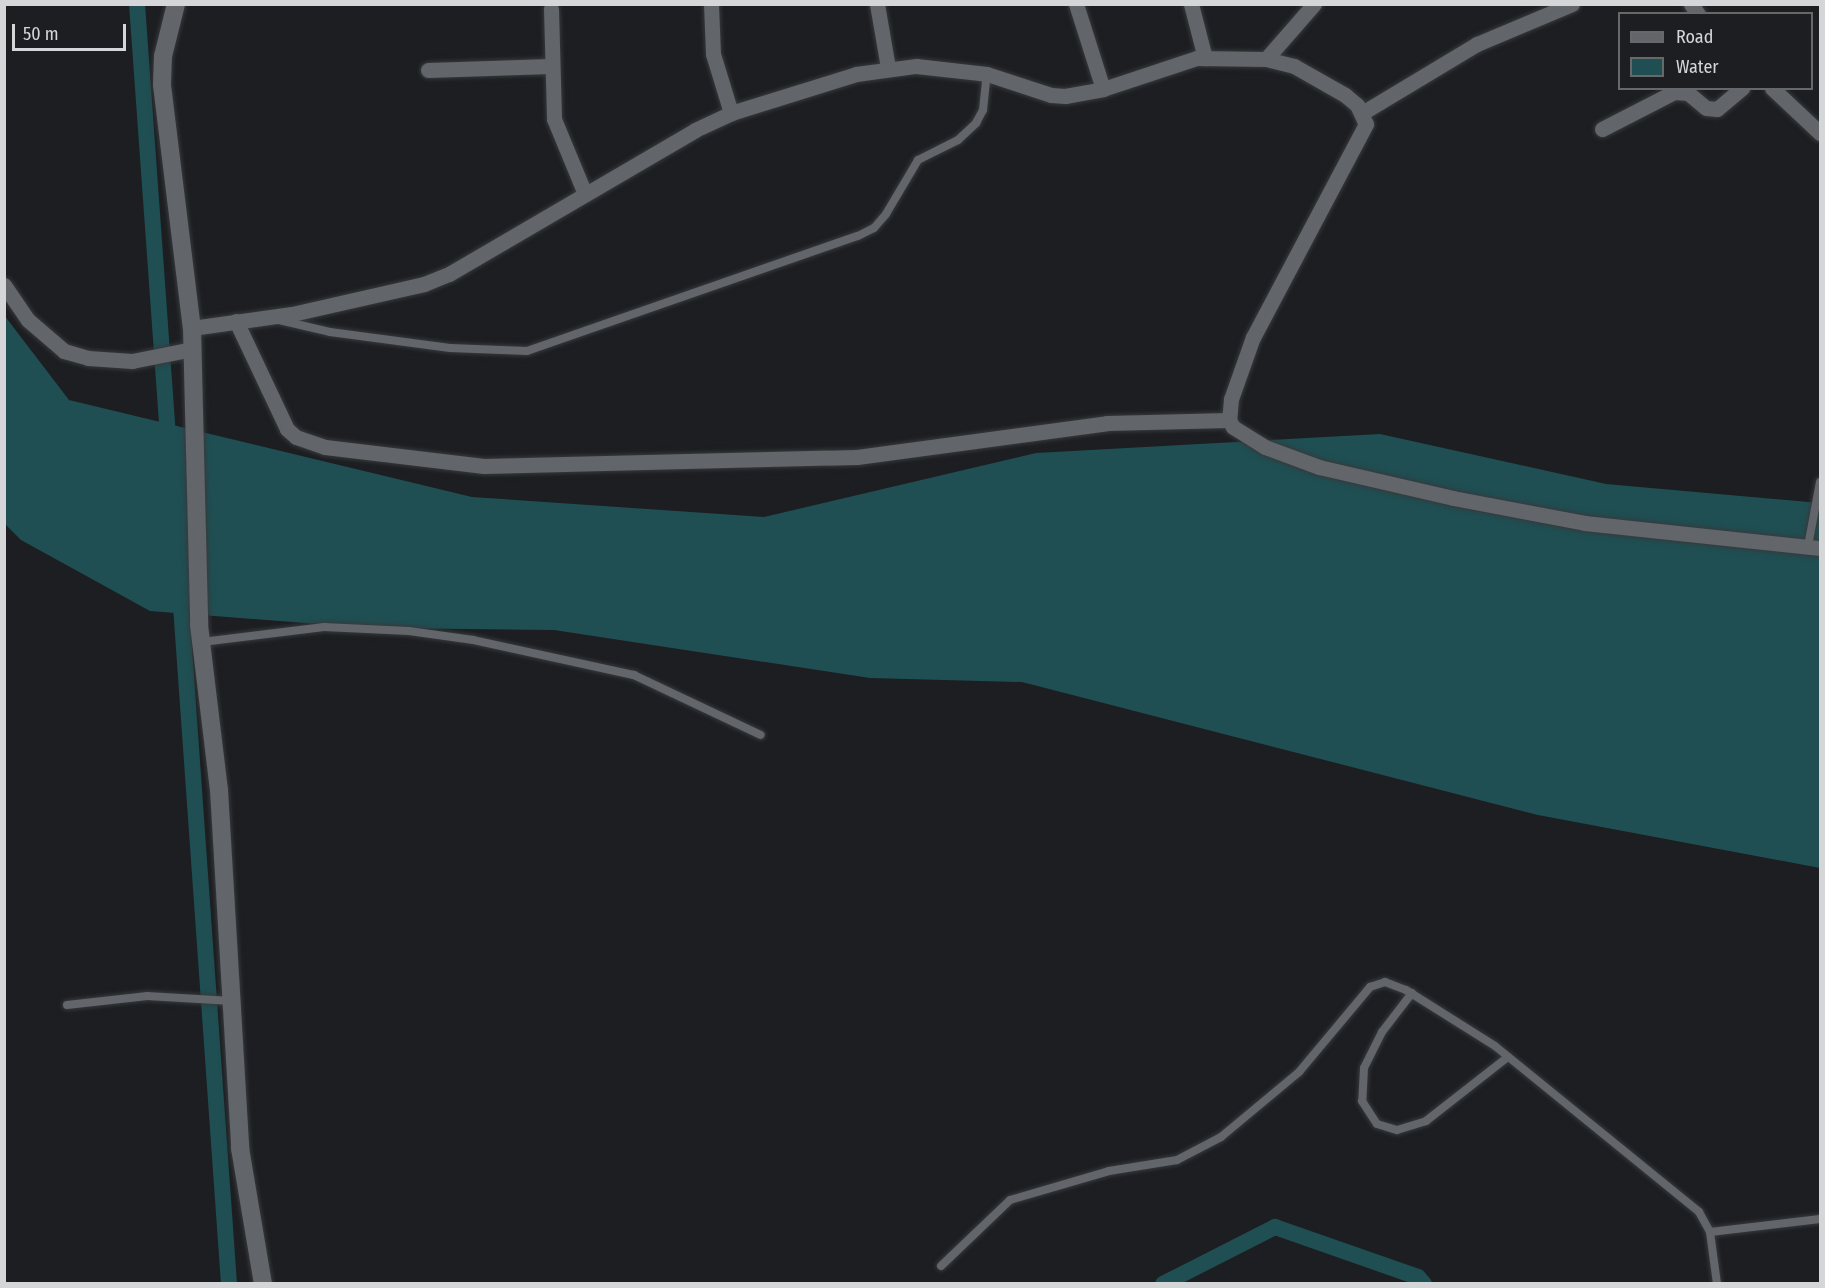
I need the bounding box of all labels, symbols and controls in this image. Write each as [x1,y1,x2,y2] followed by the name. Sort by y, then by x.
[15,12,129,50] scale bar
[1618,12,1813,90] legend
[23,23,59,45] text: 50 m
[1676,26,1713,48] text: Road
[1676,56,1719,78] text: Water

